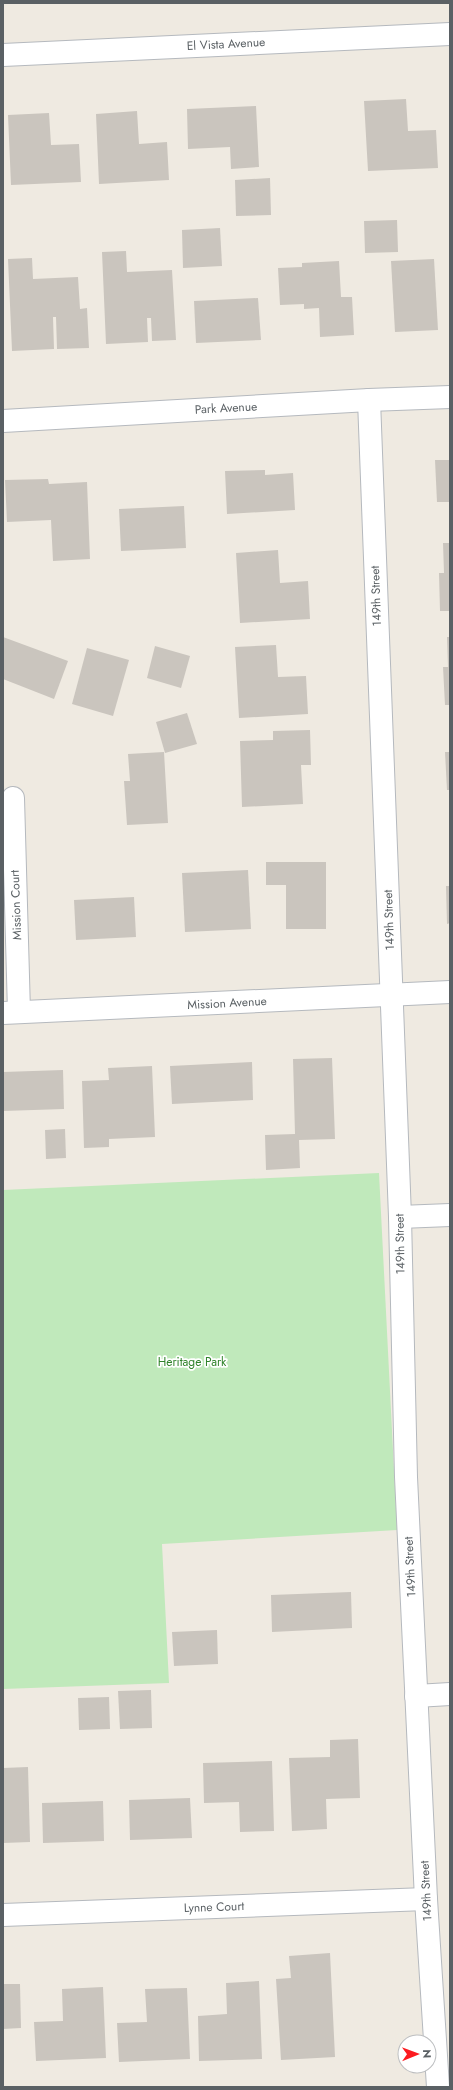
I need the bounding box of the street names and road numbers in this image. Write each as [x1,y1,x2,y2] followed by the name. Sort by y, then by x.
[186,33,266,55] street label: El Vista Avenue
[194,397,258,419] street label: Park Avenue
[366,565,386,627] street label: 149th Street
[6,870,26,940] street label: Mission Court
[379,889,399,951] street label: 149th Street
[187,992,267,1014] street label: Mission Avenue
[390,1213,410,1275] street label: 149th Street
[399,1536,421,1598] street label: 149th Street
[415,1860,437,1922] street label: 149th Street
[183,1897,245,1917] street label: Lynne Court

